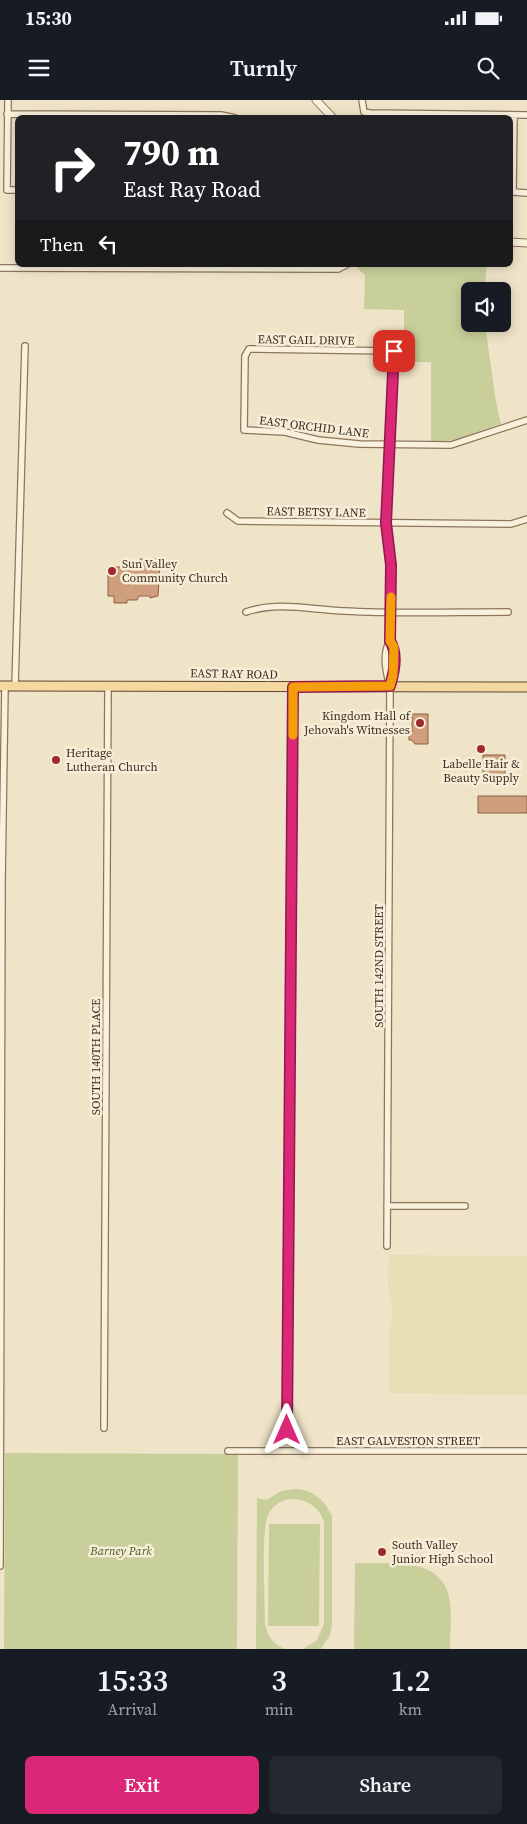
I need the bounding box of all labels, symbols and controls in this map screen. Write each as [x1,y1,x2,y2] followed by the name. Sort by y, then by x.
[25,5,72,31] text: 15:30
[230,53,297,83] text: Turnly
[25,54,53,82] icon: menu
[474,54,502,82] icon: search
[123,129,219,177] text: 790 m
[40,135,105,200] icon: right
[123,174,261,204] text: East Ray Road
[94,230,122,258] icon: left
[40,231,84,257] text: Then
[461,282,511,332] map controls
[461,282,511,332] button: sound
[373,330,415,372] pin
[257,331,355,349] street label: EAST GAIL DRIVE
[380,337,408,365] icon: arrive
[258,412,370,442] street label: EAST ORCHID LANE
[266,503,366,521] street label: EAST BETSY LANE
[122,556,228,586] place label: Sun Valley Community Church
[106,565,118,577] marker: Sun Valley Community Church
[190,665,278,683] street label: EAST RAY ROAD
[303,708,412,738] place label: Kingdom Hall of Jehovah's Witnesses
[414,717,426,729] marker: Kingdom Hall of Jehovah's Witnesses
[475,743,487,755] marker: Labelle Hair & Beauty Supply
[66,745,158,775] place label: Heritage Lutheran Church
[50,754,62,766] marker: Heritage Lutheran Church
[442,756,520,786] place label: Labelle Hair & Beauty Supply
[371,904,387,1028] street label: SOUTH 142ND STREET
[88,999,104,1115] street label: SOUTH 140TH PLACE
[260,1403,312,1455] position arrow
[336,1433,481,1449] street label: EAST GALVESTON STREET
[391,1537,494,1567] place label: South Valley Junior High School
[89,1543,152,1559] park label: Barney Park
[376,1546,388,1558] marker: South Valley Junior High School
[97,1660,168,1701] text: 15:33
[271,1660,287,1701] text: 3
[390,1660,430,1701] text: 1.2
[108,1698,157,1720] text: Arrival
[265,1698,294,1720] text: min
[399,1698,422,1720] text: km
[25,1756,259,1814] button: Exit
[269,1756,502,1814] button: Share

